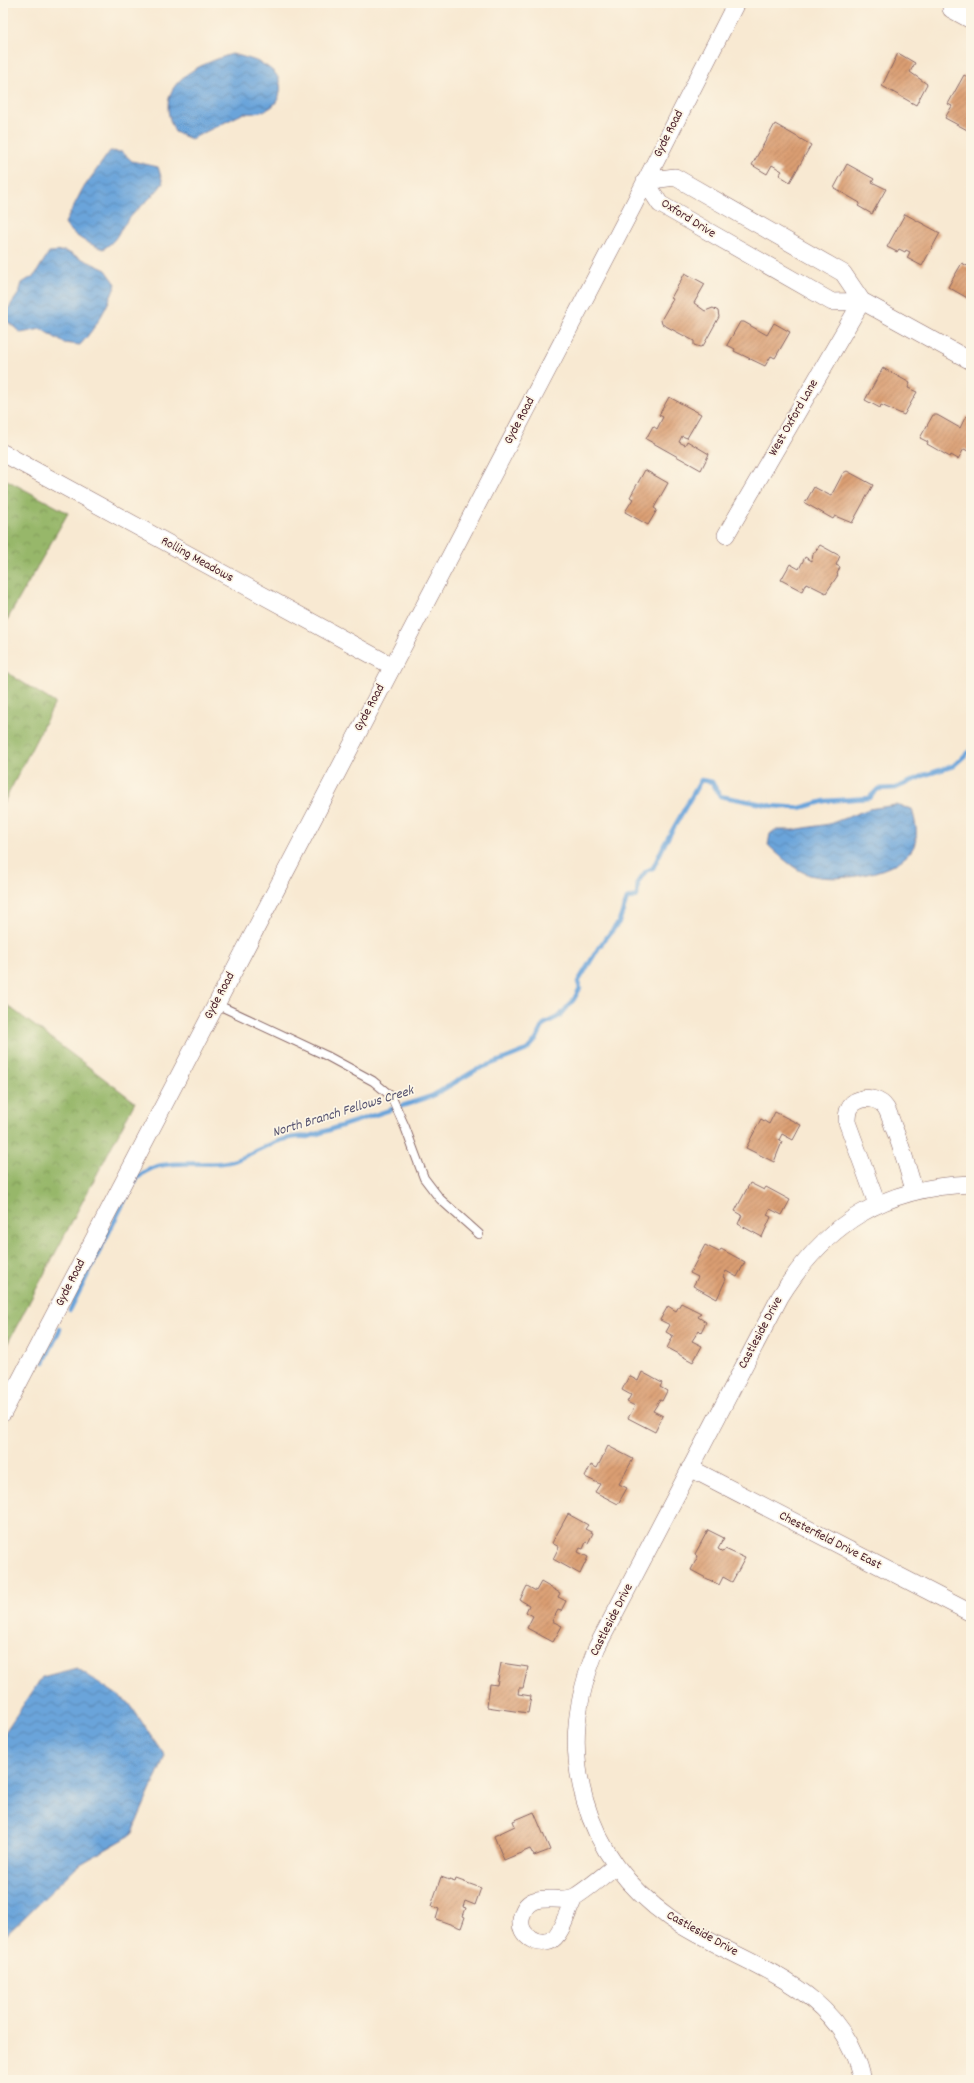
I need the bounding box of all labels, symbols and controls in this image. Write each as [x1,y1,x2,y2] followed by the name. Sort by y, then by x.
[649,107,689,161] street label: Gyde Road
[657,195,719,244] street label: Oxford Drive
[764,376,824,460] street label: West Oxford Lane
[500,394,540,448] street label: Gyde Road
[157,532,237,588] street label: Rolling Meadows
[350,681,390,735] street label: Gyde Road
[200,969,240,1023] street label: Gyde Road
[270,1081,417,1143] water label: North Branch Fellows Creek
[51,1256,91,1310] street label: Gyde Road
[734,1293,788,1372] street label: Castleside Drive
[775,1507,885,1575] street label: Chesterfield Drive East
[586,1580,639,1660] street label: Castleside Drive
[663,1906,742,1962] street label: Castleside Drive

